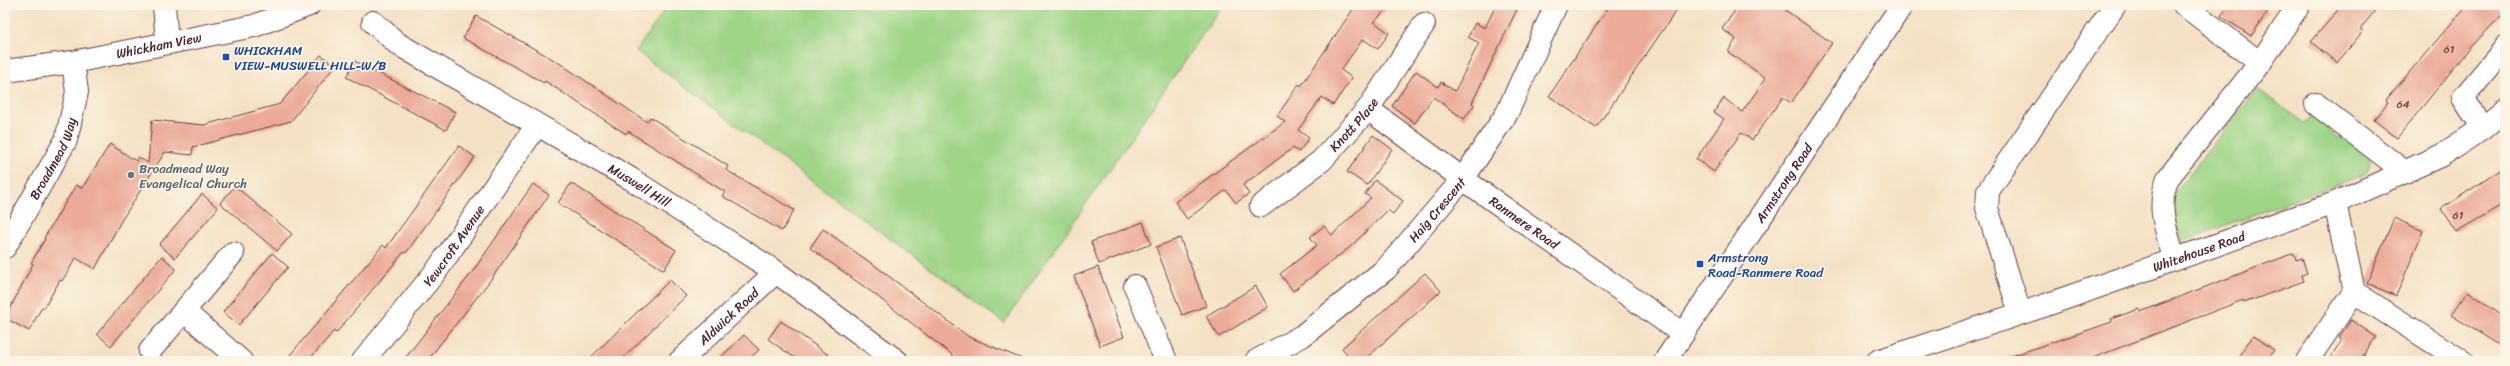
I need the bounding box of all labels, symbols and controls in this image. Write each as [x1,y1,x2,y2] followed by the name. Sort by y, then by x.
[114,25,204,65] street label: Whickham View
[234,39,386,77] place label: WHICKHAM VIEW-MUSWELL HILL-W/B
[2444,40,2455,59] house number: 61
[221,52,231,62] marker: WHICKHAM VIEW-MUSWELL HILL-W/B
[1323,93,1384,157] street label: Knott Place
[2396,95,2410,114] house number: 64
[23,115,82,204] street label: Broadmead Way
[1748,137,1819,228] street label: Armstrong Road
[139,157,247,195] place label: Broadmead Way Evangelical Church
[604,157,676,213] street label: Muswell Hill
[126,170,136,180] marker: Broadmead Way Evangelical Church
[1402,171,1472,247] street label: Haig Crescent
[1485,189,1565,256] street label: Ranmere Road
[417,199,491,291] street label: Yewcroft Avenue
[2453,206,2464,225] house number: 61
[2149,224,2249,278] street label: Whitehouse Road
[1707,246,1824,284] place label: Armstrong Road-Ranmere Road
[1695,259,1705,269] marker: Armstrong Road-Ranmere Road
[692,281,765,351] street label: Aldwick Road

